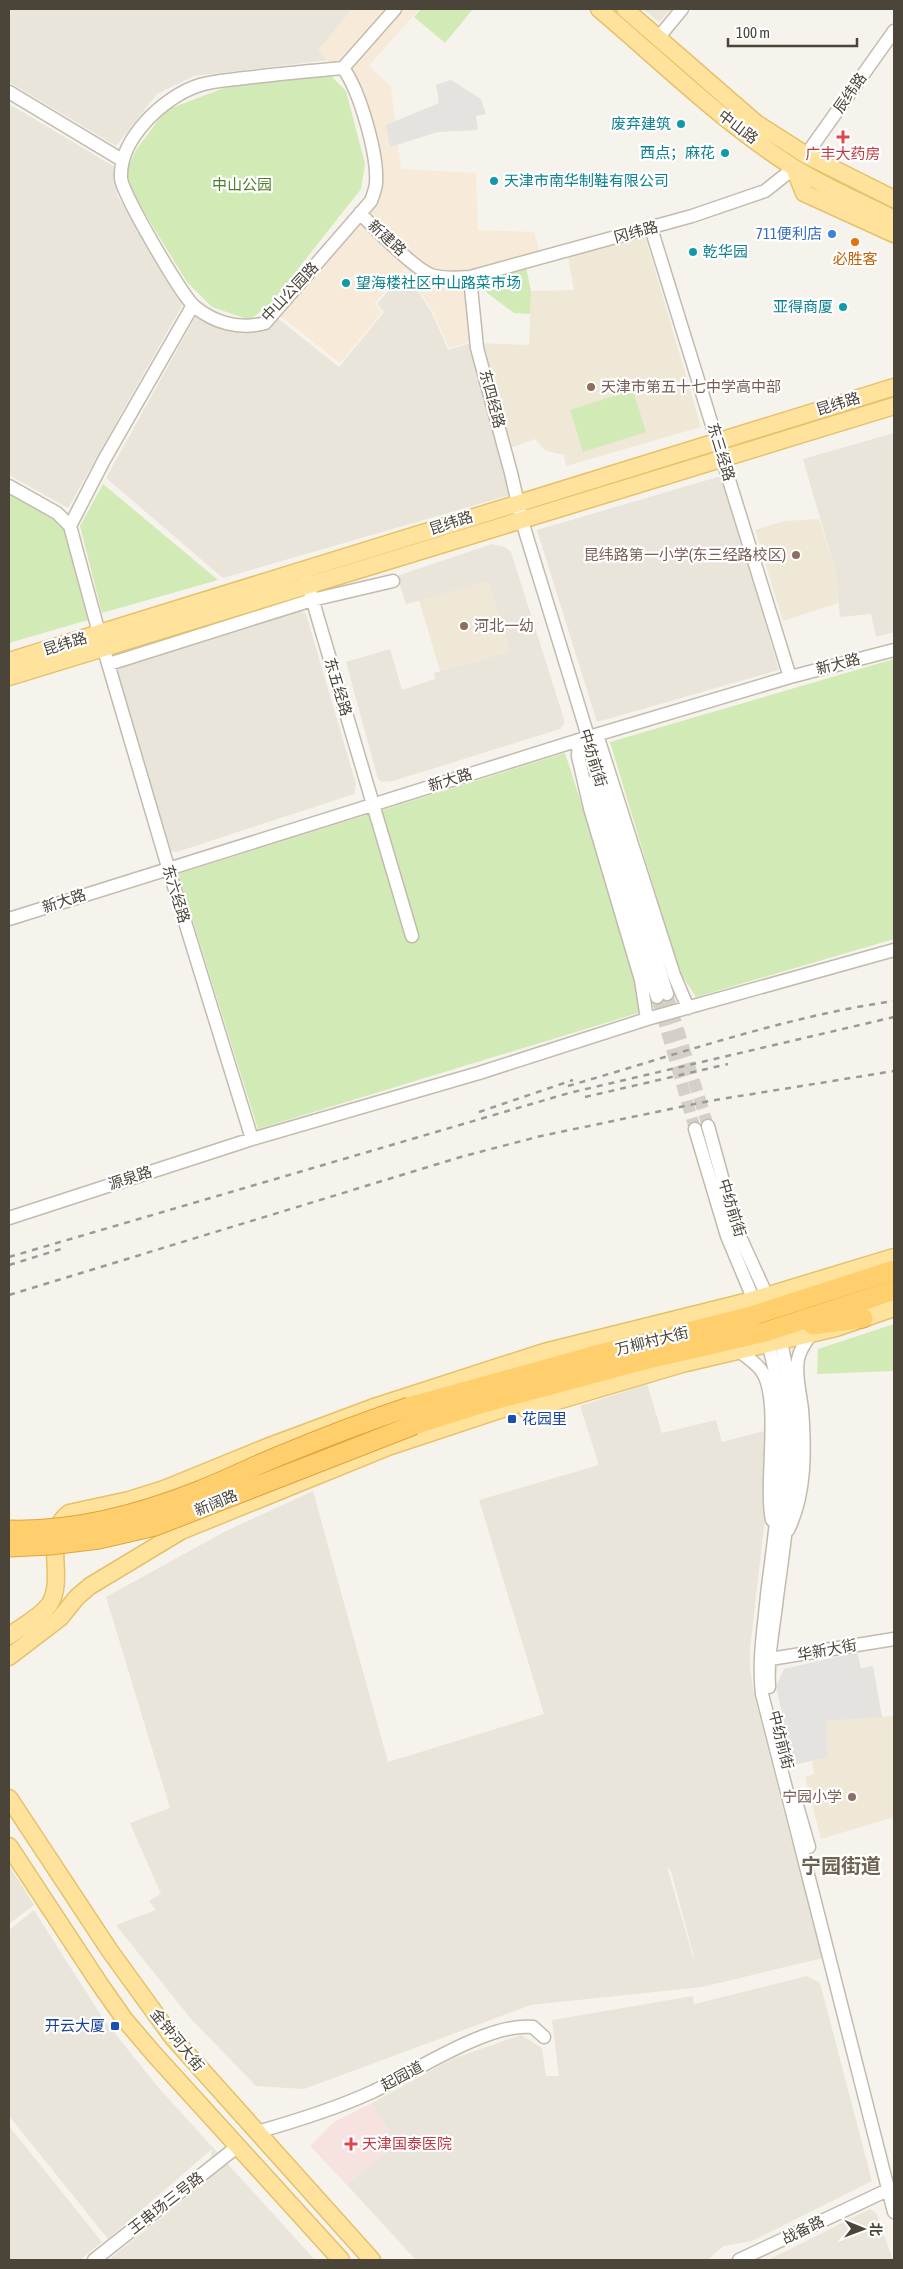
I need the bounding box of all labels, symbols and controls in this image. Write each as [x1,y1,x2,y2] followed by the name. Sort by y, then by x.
[728,15,857,47] scale bar
[736,24,770,41] text: 100 m
[830,69,869,116] street label: 辰纬路
[715,106,761,147] street label: 中山路
[611,115,671,132] place label: 废弃建筑
[675,118,687,130] marker: 废弃建筑
[837,131,849,143] marker: 广丰大药房
[640,144,715,161] place label: 西点；麻花
[805,145,881,162] place label: 广丰大药房
[719,147,731,159] marker: 西点；麻花
[504,172,669,189] place label: 天津市南华制鞋有限公司
[488,175,500,187] marker: 天津市南华制鞋有限公司
[212,176,272,193] park label: 中山公园
[365,216,410,259] street label: 新建路
[612,217,660,246] street label: 冈纬路
[756,225,822,242] place label: 711便利店
[826,228,838,240] marker: 711便利店
[849,236,861,248] marker: 必胜客
[703,243,748,260] place label: 乾华园
[687,246,699,258] marker: 乾华园
[832,250,878,267] place label: 必胜客
[258,258,321,325] street label: 中山公园路
[356,274,521,291] place label: 望海楼社区中山路菜市场
[340,277,352,289] marker: 望海楼社区中山路菜市场
[773,298,833,315] place label: 亚得商厦
[837,301,849,313] marker: 亚得商厦
[477,368,508,430] street label: 东四经路
[601,378,781,395] place label: 天津市第五十七中学高中部
[585,381,597,393] marker: 天津市第五十七中学高中部
[814,389,862,418] street label: 昆纬路
[705,421,738,483] street label: 东三经路
[427,507,475,538] street label: 昆纬路
[584,546,786,563] place label: 昆纬路第一小学(东三经路校区)
[790,549,802,561] marker: 昆纬路第一小学(东三经路校区)
[474,617,534,634] place label: 河北一幼
[458,620,470,632] marker: 河北一幼
[41,629,89,658] street label: 昆纬路
[814,650,862,677] street label: 新大路
[322,656,355,718] street label: 东五经路
[577,727,610,789] street label: 中纺前街
[426,765,474,794] street label: 新大路
[160,863,193,925] street label: 东六经路
[40,885,88,916] street label: 新大路
[106,1162,154,1193] street label: 源泉路
[716,1177,749,1239] street label: 中纺前街
[613,1323,690,1358] street label: 万柳村大街
[522,1410,567,1427] place label: 花园里
[506,1413,518,1425] marker: 花园里
[192,1486,240,1519] street label: 新阔路
[796,1636,858,1663] street label: 华新大街
[766,1709,797,1771] street label: 中纺前街
[782,1788,842,1805] place label: 宁园小学
[846,1791,858,1803] marker: 宁园小学
[801,1854,881,1877] district label: 宁园街道
[147,2005,208,2074] street label: 金钟河大街
[45,2017,105,2034] place label: 开云大厦
[109,2020,121,2032] marker: 开云大厦
[377,2057,426,2094] street label: 起园道
[362,2135,452,2152] place label: 天津国泰医院
[344,2137,358,2151] marker: 天津国泰医院
[125,2168,206,2237] street label: 王串场三号路
[838,2204,888,2254] north arrow
[779,2212,827,2247] street label: 战备路
[868,2222,884,2236] text: 北

